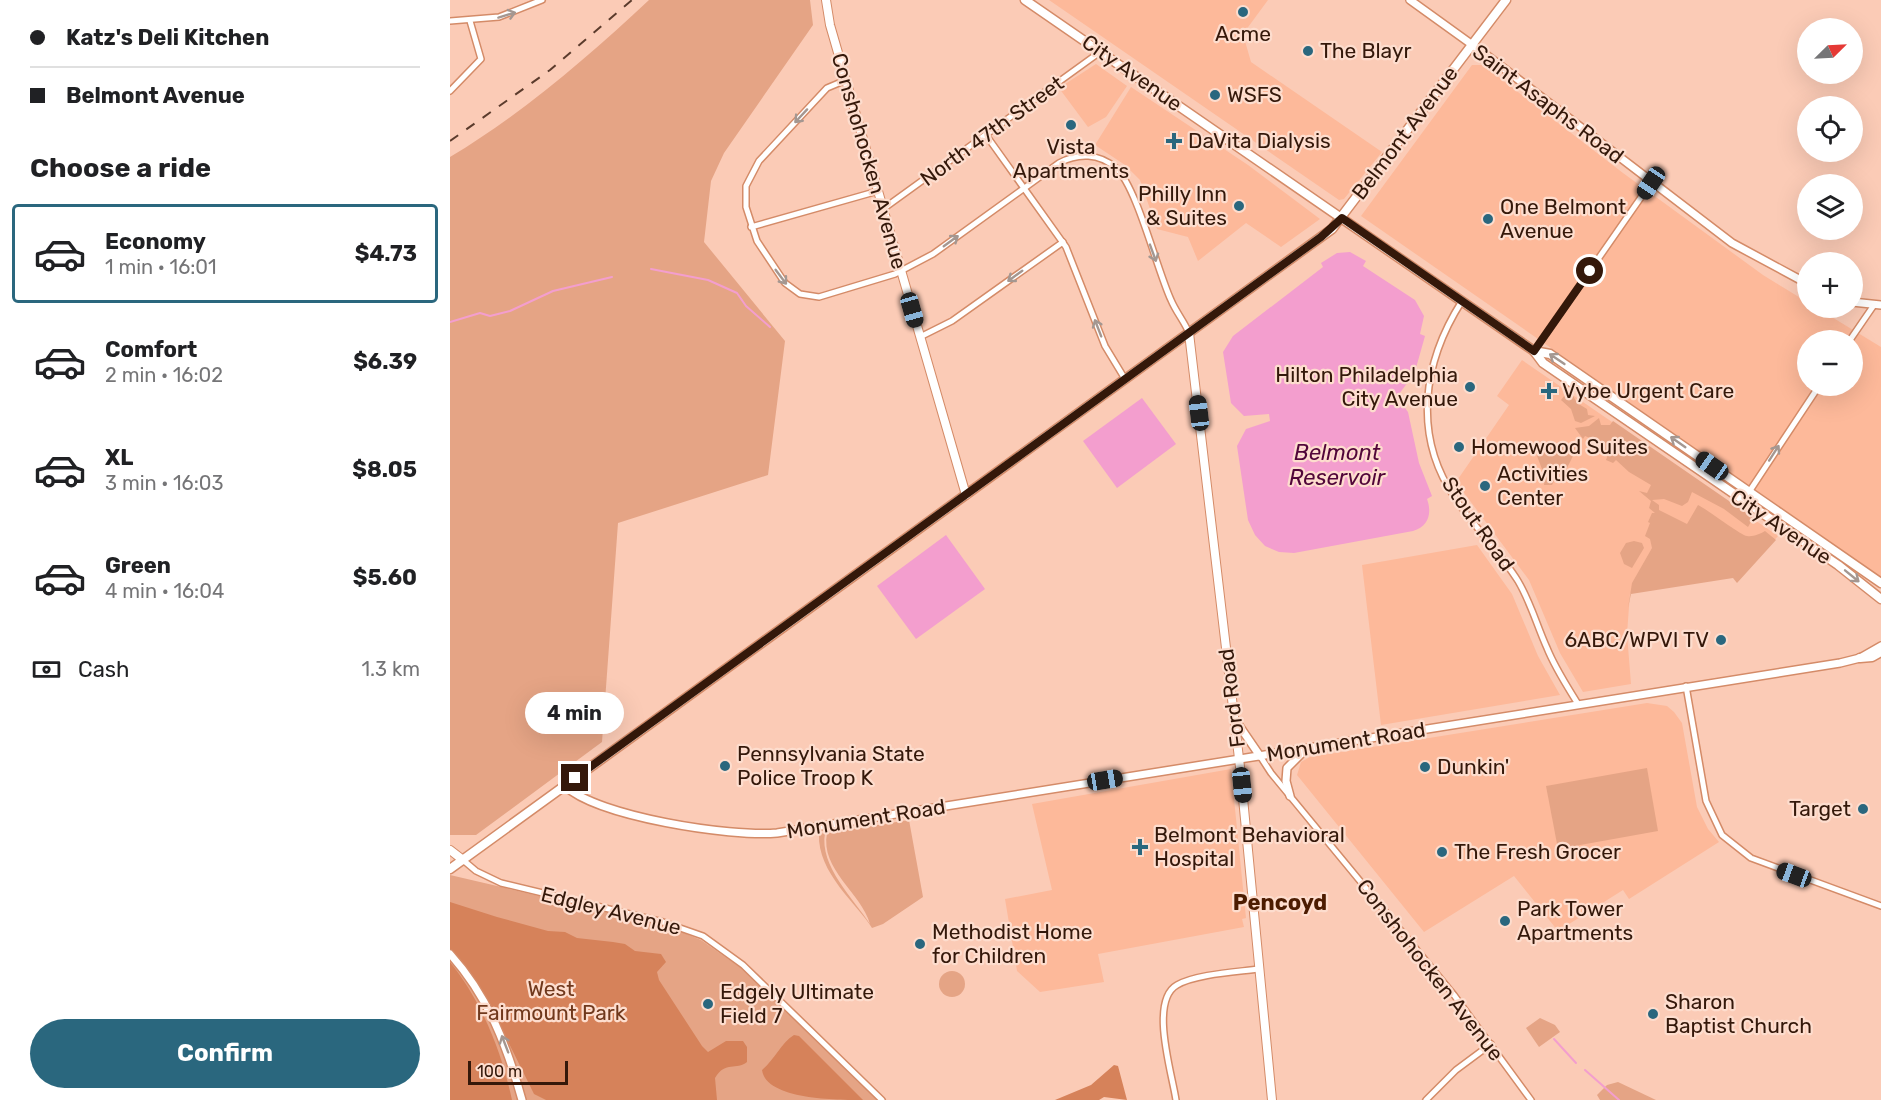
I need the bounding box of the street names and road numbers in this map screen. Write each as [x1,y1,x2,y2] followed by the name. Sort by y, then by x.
[1077,29,1187,116] street label: City Avenue
[1468,39,1629,168] street label: Saint Asaphs Road
[827,50,912,272] street label: Conshohocken Avenue
[1346,61,1463,204] street label: Belmont Avenue
[915,70,1068,191] street label: North 47th Street
[1437,472,1520,576] street label: Stout Road
[1726,484,1837,570] street label: City Avenue
[1213,647,1250,749] street label: Ford Road
[1265,717,1427,766] street label: Monument Road
[785,794,947,843] street label: Monument Road
[1352,874,1509,1066] street label: Conshohocken Avenue
[539,881,684,940] street label: Edgley Avenue

